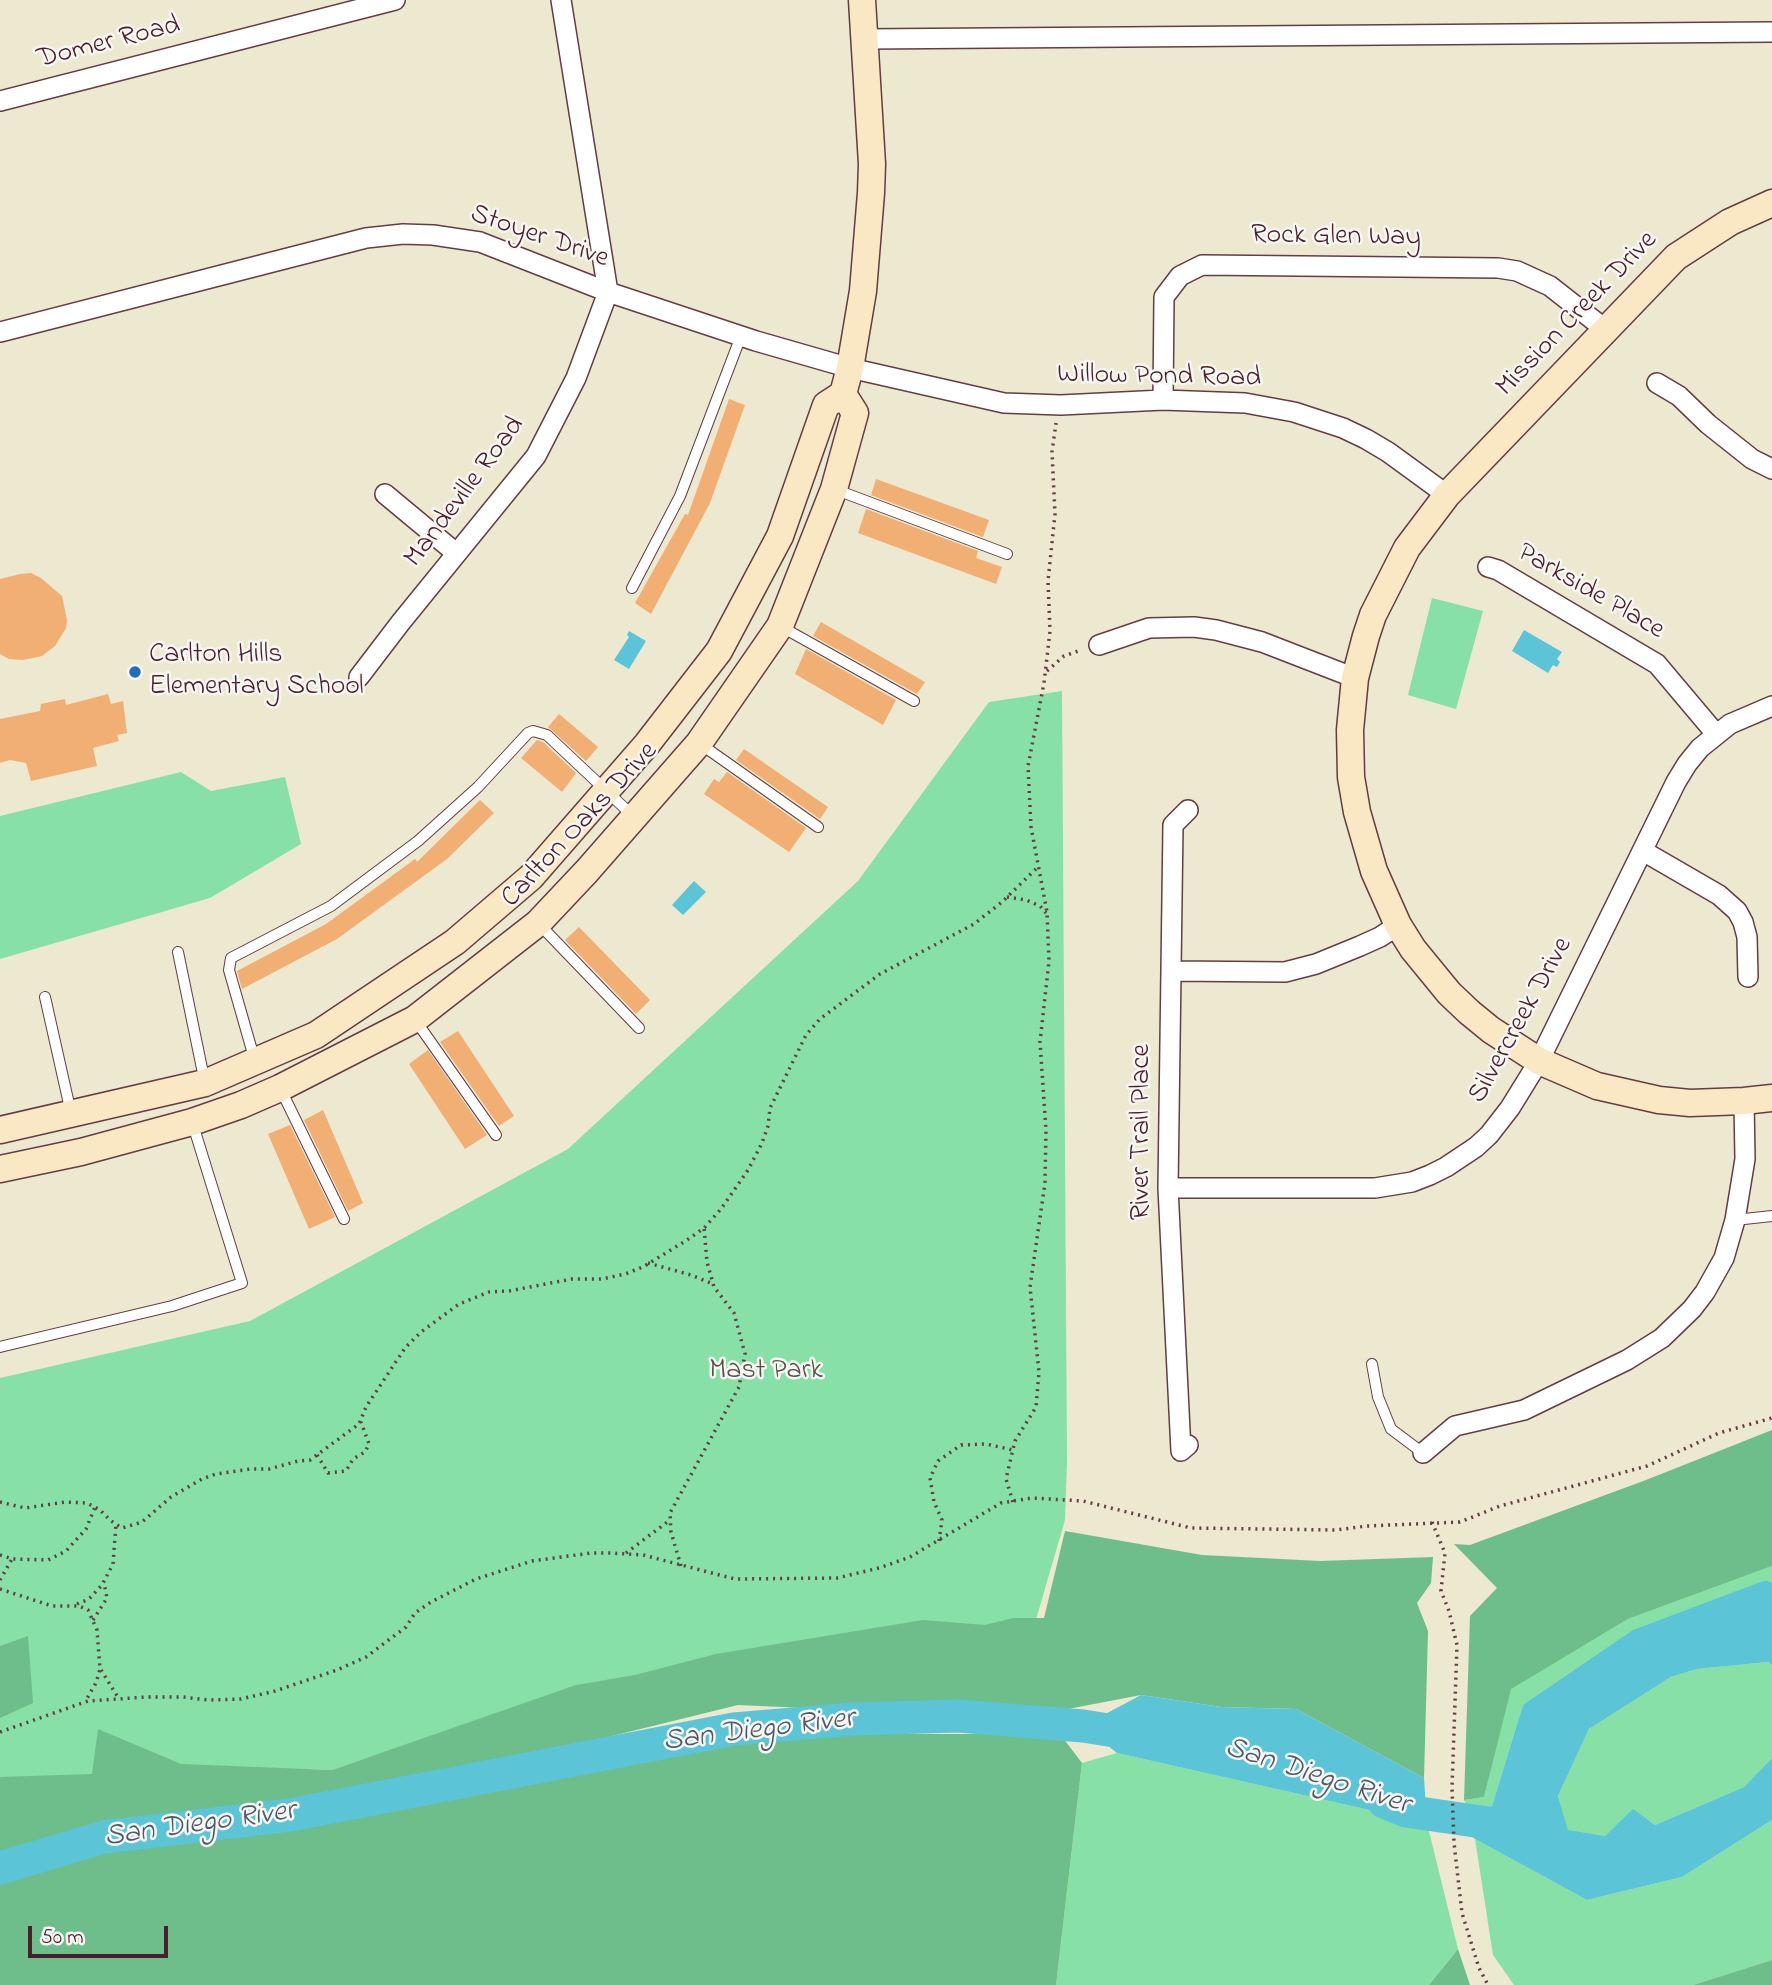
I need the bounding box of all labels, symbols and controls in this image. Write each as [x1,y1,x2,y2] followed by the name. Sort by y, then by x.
[34,10,184,78] street label: Domer Road
[465,199,613,277] street label: Stoyer Drive
[1251,220,1421,256] street label: Rock Glen Way
[1490,225,1666,405] street label: Mission Creek Drive
[1057,359,1261,397] street label: Willow Pond Road
[398,411,534,575] street label: Mandeville Road
[1510,537,1670,649] street label: Parkside Place
[149,639,364,705] place label: Carlton Hills Elementary School
[127,664,143,680] marker: Carlton Hills Elementary School
[496,736,666,916] street label: Carlton Oaks Drive
[1463,932,1581,1110] street label: Silvercreek Drive
[1126,1044,1160,1220] street label: River Trail Place
[709,1355,823,1389] park label: Mast Park
[661,1702,857,1762] water label: San Diego River
[1220,1731,1414,1825] water label: San Diego River
[102,1795,298,1857] water label: San Diego River
[32,1912,172,1956] scale bar
[41,1923,84,1953] text: 50 m

